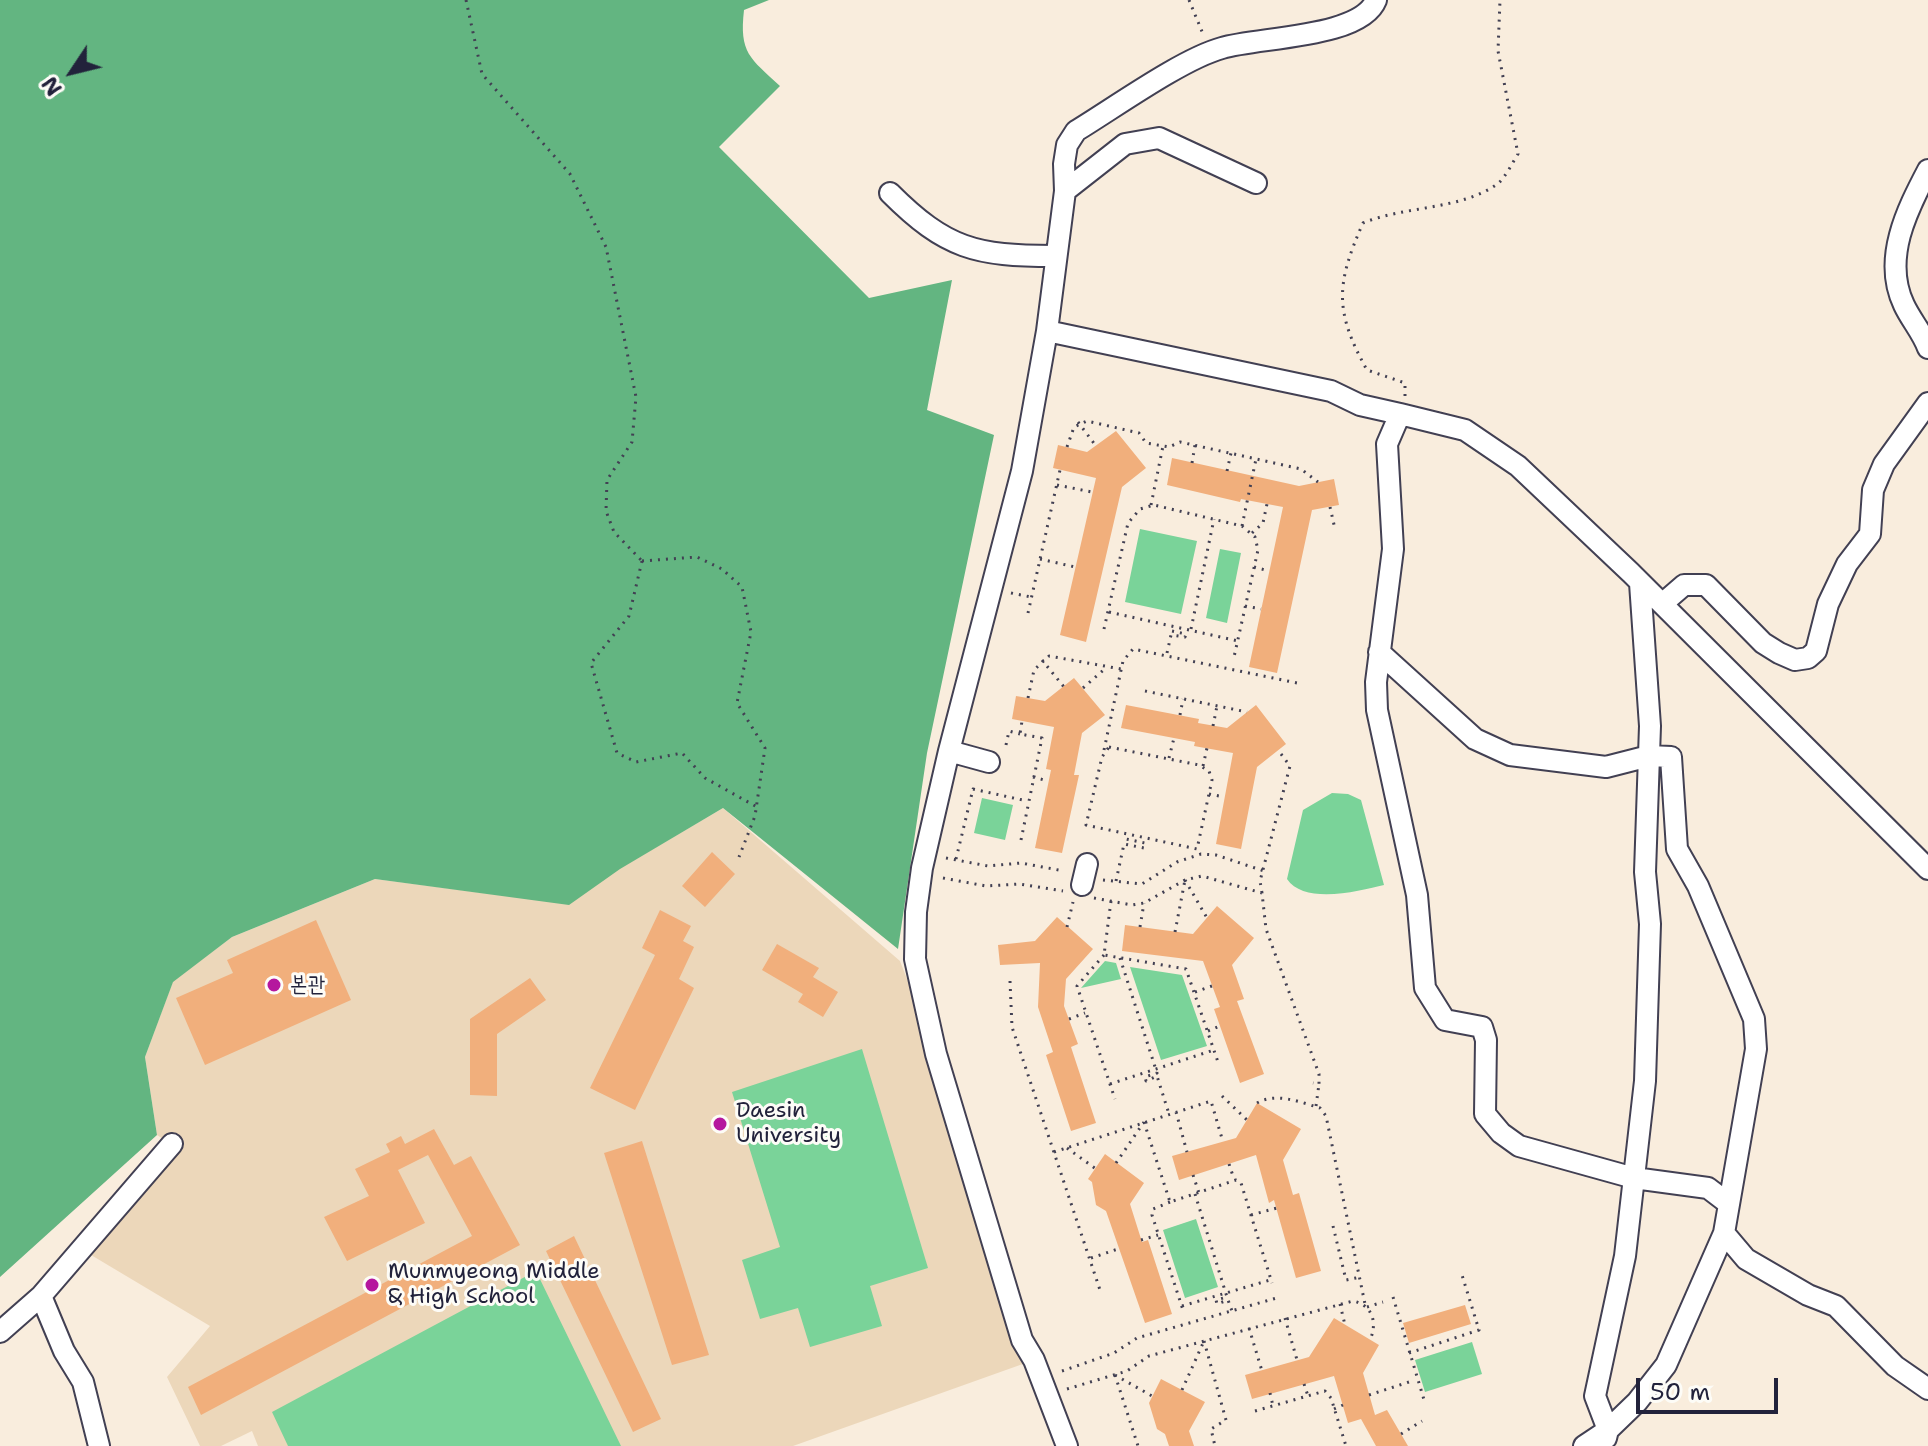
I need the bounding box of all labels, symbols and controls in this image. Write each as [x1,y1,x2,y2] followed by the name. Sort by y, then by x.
[32,32,112,112] north arrow
[35,71,69,102] text: N
[290,972,325,998] place label: 본관
[265,976,283,994] marker: 본관
[736,1098,841,1150] place label: Daesin University
[711,1115,729,1133] marker: Daesin University
[388,1259,600,1310] place label: Munmyeong Middle & High School
[363,1276,381,1294] marker: Munmyeong Middle & High School
[1640,1362,1782,1412] scale bar
[1650,1376,1710,1408] text: 50 m

